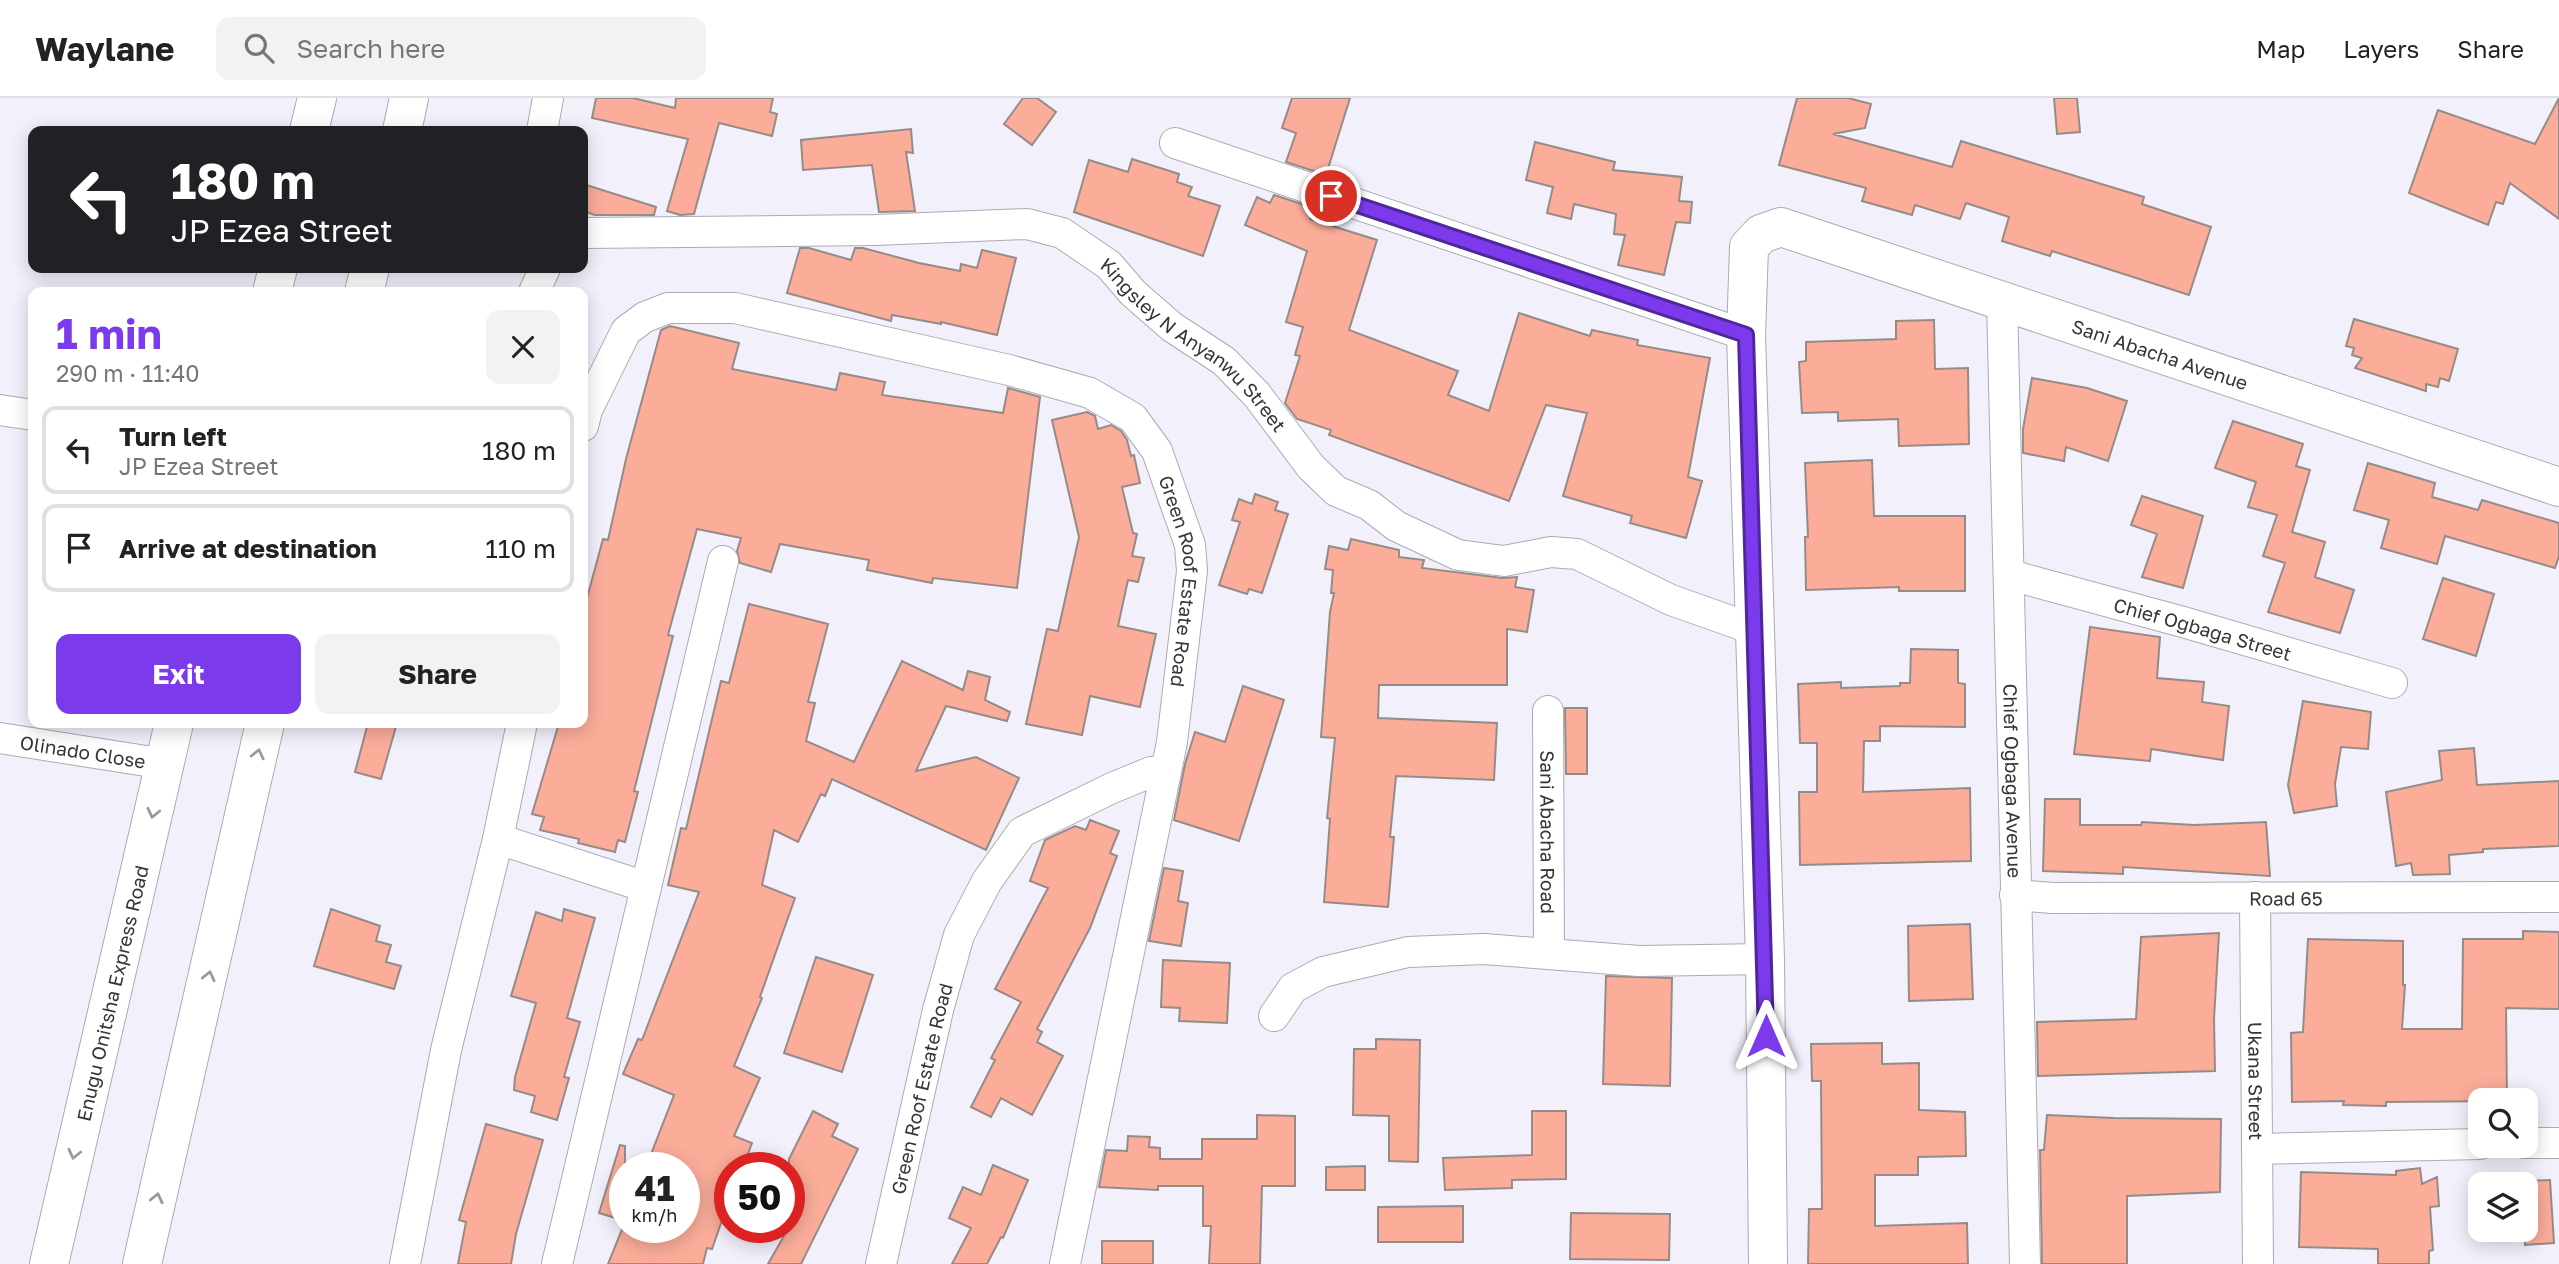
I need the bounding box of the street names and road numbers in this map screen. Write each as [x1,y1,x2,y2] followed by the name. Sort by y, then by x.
[1097,252,1292,436] street label: Kingsley N Anyanwu Street
[2069,314,2251,394] street label: Sani Abacha Avenue
[1155,472,1204,688] street label: Green Roof Estate Road
[2111,592,2294,665] street label: Chief Ogbaga Street
[2000,683,2027,878] street label: Chief Ogbaga Avenue
[19,730,147,772] street label: Olinado Close
[1537,750,1560,914] street label: Sani Abacha Road
[71,863,152,1123] street label: Enugu Onitsha Express Road
[2249,886,2323,909] street label: Road 65
[886,980,957,1196] street label: Green Roof Estate Road
[2245,1022,2268,1140] street label: Ukana Street

